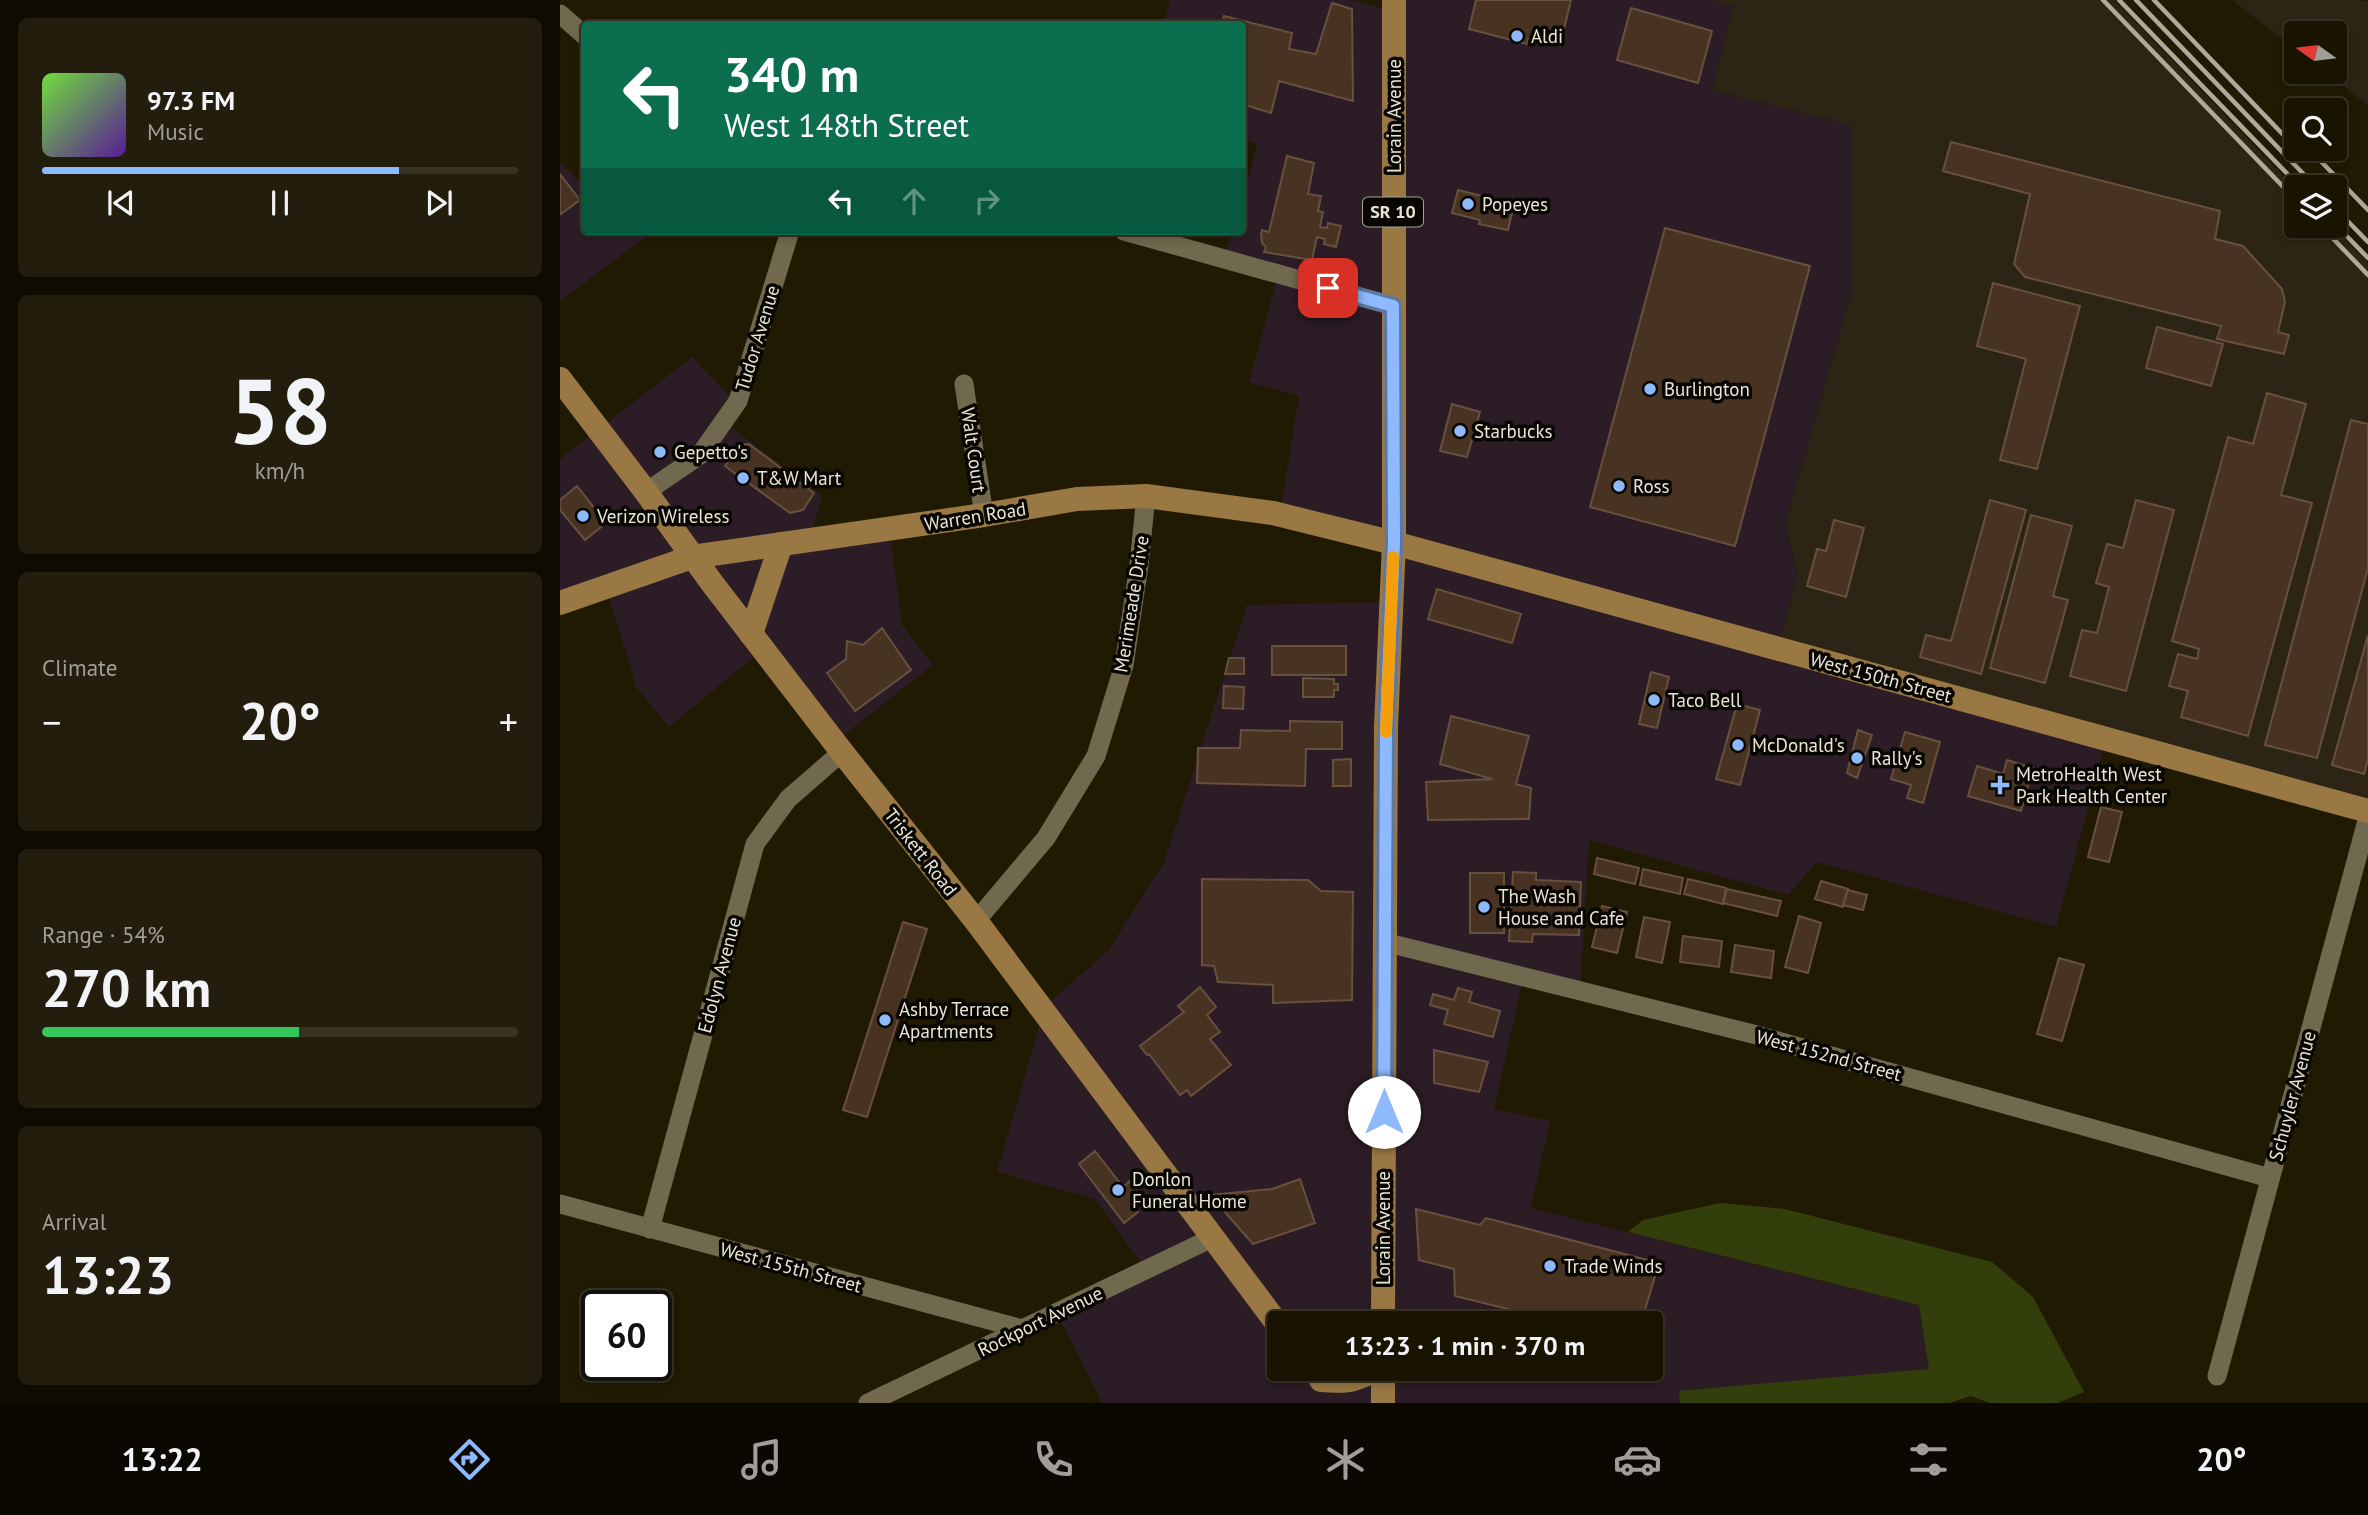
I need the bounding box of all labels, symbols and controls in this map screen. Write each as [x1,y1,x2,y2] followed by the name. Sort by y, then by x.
[2284,21,2347,84] north arrow
[2284,21,2347,238] map controls
[1531,24,1563,48] place label: Aldi
[1509,28,1525,44] marker: Aldi
[724,42,859,106] text: 340 m
[609,49,700,140] icon: left
[1382,59,1406,173] street label: Lorain Avenue
[147,84,235,117] text: 97.3 FM
[2284,98,2347,161] button: search
[724,104,969,146] text: West 148th Street
[147,117,204,146] text: Music
[2284,175,2347,238] button: layers
[822,182,860,220] icon: left
[895,182,933,220] icon: ahead
[968,182,1006,220] icon: right
[102,184,140,222] icon: previous
[261,184,299,222] icon: pause
[420,184,458,222] icon: next
[1482,192,1548,216] place label: Popeyes
[1460,196,1476,212] marker: Popeyes
[1363,197,1423,226] road number: SR 10
[1298,258,1358,318] pin
[1309,269,1347,307] icon: arrive
[730,282,784,394] street label: Tudor Avenue
[228,351,332,469] text: 58
[1664,377,1750,401] place label: Burlington
[1642,381,1658,397] marker: Burlington
[956,406,992,495] street label: Walt Court
[1474,419,1553,443] place label: Starbucks
[1452,423,1468,439] marker: Starbucks
[674,440,748,464] place label: Gepetto's
[652,444,668,460] marker: Gepetto's
[255,456,305,485] text: km/h
[757,466,842,490] place label: T&W Mart
[735,470,751,486] marker: T&W Mart
[1633,474,1670,498] place label: Ross
[1611,478,1627,494] marker: Ross
[922,496,1028,536] street label: Warren Road
[596,504,730,528] place label: Verizon Wireless
[575,508,591,524] marker: Verizon Wireless
[1108,534,1154,674] street label: Merimeade Drive
[1808,647,1955,708] street label: West 150th Street
[42,653,117,682] text: Climate
[239,687,321,754] text: 20°
[1668,688,1742,712] place label: Taco Bell
[1646,692,1662,708] marker: Taco Bell
[42,697,61,746] text: −
[499,697,518,746] text: +
[1752,733,1845,757] place label: McDonald's
[1730,737,1746,753] marker: McDonald's
[1871,746,1922,770] place label: Rally's
[1849,750,1865,766] marker: Rally's
[2016,762,2168,808] place label: MetroHealth West Park Health Center
[1990,775,2010,795] marker: MetroHealth West Park Health Center
[879,803,963,901] street label: Triskett Road
[1498,884,1624,930] place label: The Wash House and Cafe
[1476,899,1492,915] marker: The Wash House and Cafe
[692,914,746,1036] street label: Edolyn Avenue
[42,920,165,949] text: Range · 54%
[42,954,211,1021] text: 270 km
[899,997,1009,1043] place label: Ashby Terrace Apartments
[877,1012,893,1028] marker: Ashby Terrace Apartments
[1754,1024,1905,1086] street label: West 152nd Street
[2263,1028,2321,1164] street label: Schuyler Avenue
[1347,1075,1421,1149] position arrow
[1132,1167,1247,1213] place label: Donlon Funeral Home
[1371,1171,1395,1285] street label: Lorain Avenue
[1110,1182,1126,1198] marker: Donlon Funeral Home
[42,1207,106,1236] text: Arrival
[718,1237,865,1298] street label: West 155th Street
[42,1241,174,1308] text: 13:23
[1564,1254,1662,1278] place label: Trade Winds
[1542,1258,1558,1274] marker: Trade Winds
[974,1280,1106,1362] street label: Rockport Avenue
[581,1290,672,1381] speed limit sign: 60
[1345,1329,1585,1362] text: 13:23 · 1 min · 370 m
[445,1435,494,1484] icon: directions
[737,1435,786,1484] icon: music
[1029,1435,1078,1484] icon: phone
[1321,1435,1370,1484] icon: climate
[1613,1435,1662,1484] icon: car
[1904,1435,1953,1484] icon: filters
[121,1438,203,1480] text: 13:22
[2196,1438,2247,1480] text: 20°

